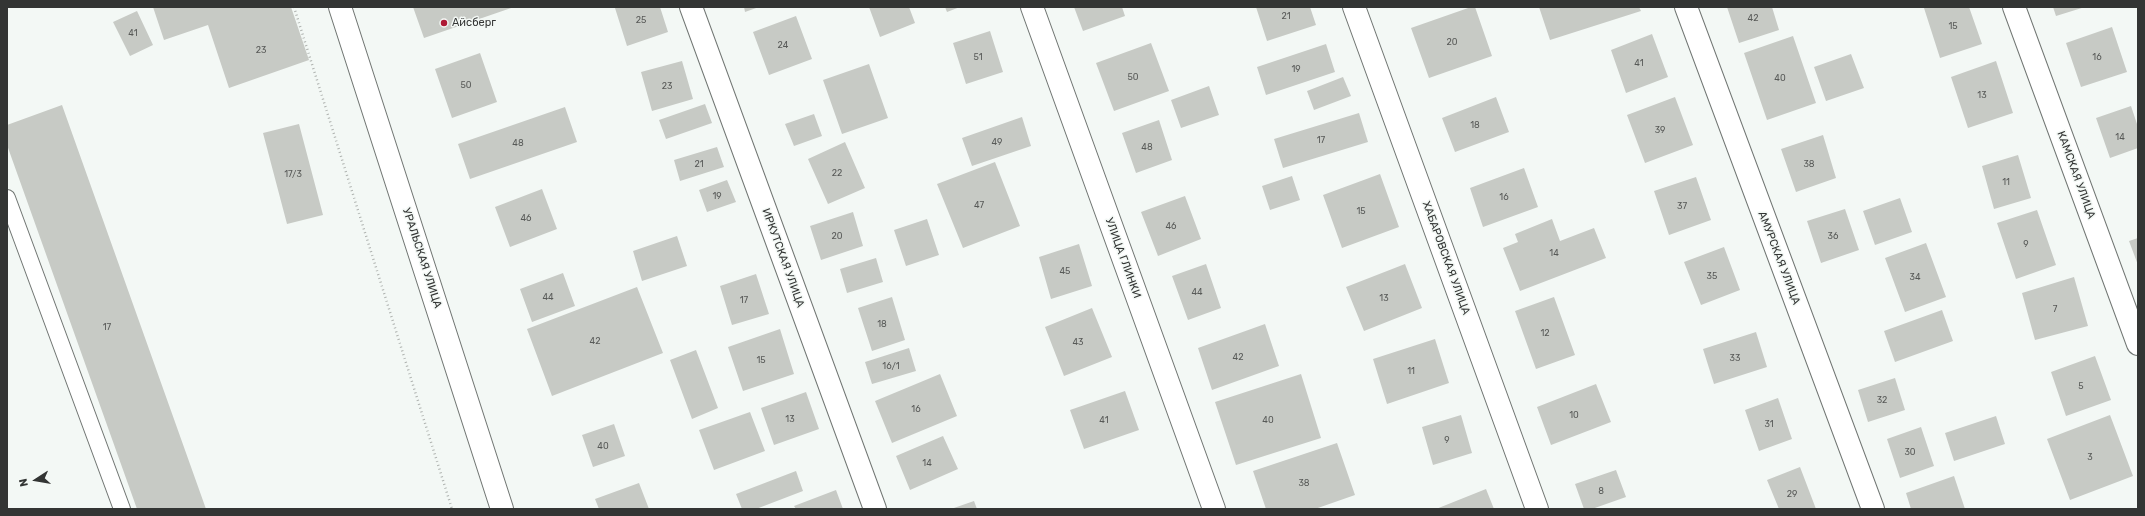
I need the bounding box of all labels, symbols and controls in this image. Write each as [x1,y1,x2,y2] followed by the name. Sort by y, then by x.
[1281,11,1291,21] house number: 21
[1748,13,1758,23] house number: 42
[636,15,646,25] house number: 25
[452,16,496,30] place label: Айсберг
[439,18,449,28] marker: Айсберг
[1948,21,1958,31] house number: 15
[128,28,138,38] house number: 41
[1447,37,1457,47] house number: 20
[778,40,788,50] house number: 24
[256,45,266,55] house number: 23
[973,52,983,62] house number: 51
[2092,52,2102,62] house number: 16
[1634,58,1644,68] house number: 41
[1291,64,1301,74] house number: 19
[1127,72,1139,82] house number: 50
[1774,73,1786,83] house number: 40
[460,80,472,90] house number: 50
[662,81,672,91] house number: 23
[1977,90,1987,100] house number: 13
[1470,120,1480,130] house number: 18
[1655,125,1665,135] house number: 39
[2054,129,2098,221] street label: КАМСКАЯ УЛИЦА
[2115,132,2125,142] house number: 14
[1317,135,1325,145] house number: 17
[992,137,1002,147] house number: 49
[512,138,524,148] house number: 48
[1141,142,1153,152] house number: 48
[694,159,704,169] house number: 21
[1803,159,1815,169] house number: 38
[832,168,842,178] house number: 22
[284,169,302,179] house number: 17/3
[2002,177,2010,187] house number: 11
[712,191,722,201] house number: 19
[1499,192,1509,202] house number: 16
[1419,199,1473,317] street label: ХАБАРОВСКАЯ УЛИЦА
[974,200,984,210] house number: 47
[1677,201,1687,211] house number: 37
[400,206,444,310] street label: УРАЛЬСКАЯ УЛИЦА
[1356,206,1366,216] house number: 15
[759,207,807,309] street label: ИРКУТСКАЯ УЛИЦА
[1755,210,1803,306] street label: АМУРСКАЯ УЛИЦА
[520,213,532,223] house number: 46
[1102,216,1144,300] street label: УЛИЦА ГЛИНКИ
[1165,221,1177,231] house number: 46
[832,231,842,241] house number: 20
[1828,231,1838,241] house number: 36
[2023,239,2029,249] house number: 9
[1549,248,1559,258] house number: 14
[1060,266,1070,276] house number: 45
[1707,271,1717,281] house number: 35
[1910,272,1920,282] house number: 34
[1191,287,1203,297] house number: 44
[542,292,554,302] house number: 44
[1379,293,1389,303] house number: 13
[740,295,748,305] house number: 17
[2053,304,2057,314] house number: 7
[877,319,887,329] house number: 18
[103,322,111,332] house number: 17
[1540,328,1550,338] house number: 12
[590,336,600,346] house number: 42
[1073,337,1083,347] house number: 43
[1233,352,1243,362] house number: 42
[1730,353,1740,363] house number: 33
[756,355,766,365] house number: 15
[882,361,900,371] house number: 16/1
[1407,366,1415,376] house number: 11
[2078,381,2084,391] house number: 5
[1877,395,1887,405] house number: 32
[911,404,921,414] house number: 16
[1569,410,1579,420] house number: 10
[785,414,795,424] house number: 13
[1099,415,1109,425] house number: 41
[1262,415,1274,425] house number: 40
[1764,419,1774,429] house number: 31
[1444,435,1450,445] house number: 9
[597,441,609,451] house number: 40
[1904,447,1916,457] house number: 30
[2087,452,2093,462] house number: 3
[922,458,932,468] house number: 14
[16,460,56,500] north arrow
[17,477,31,488] text: N
[1298,478,1310,488] house number: 38
[1598,486,1604,496] house number: 8
[1787,489,1797,499] house number: 29

